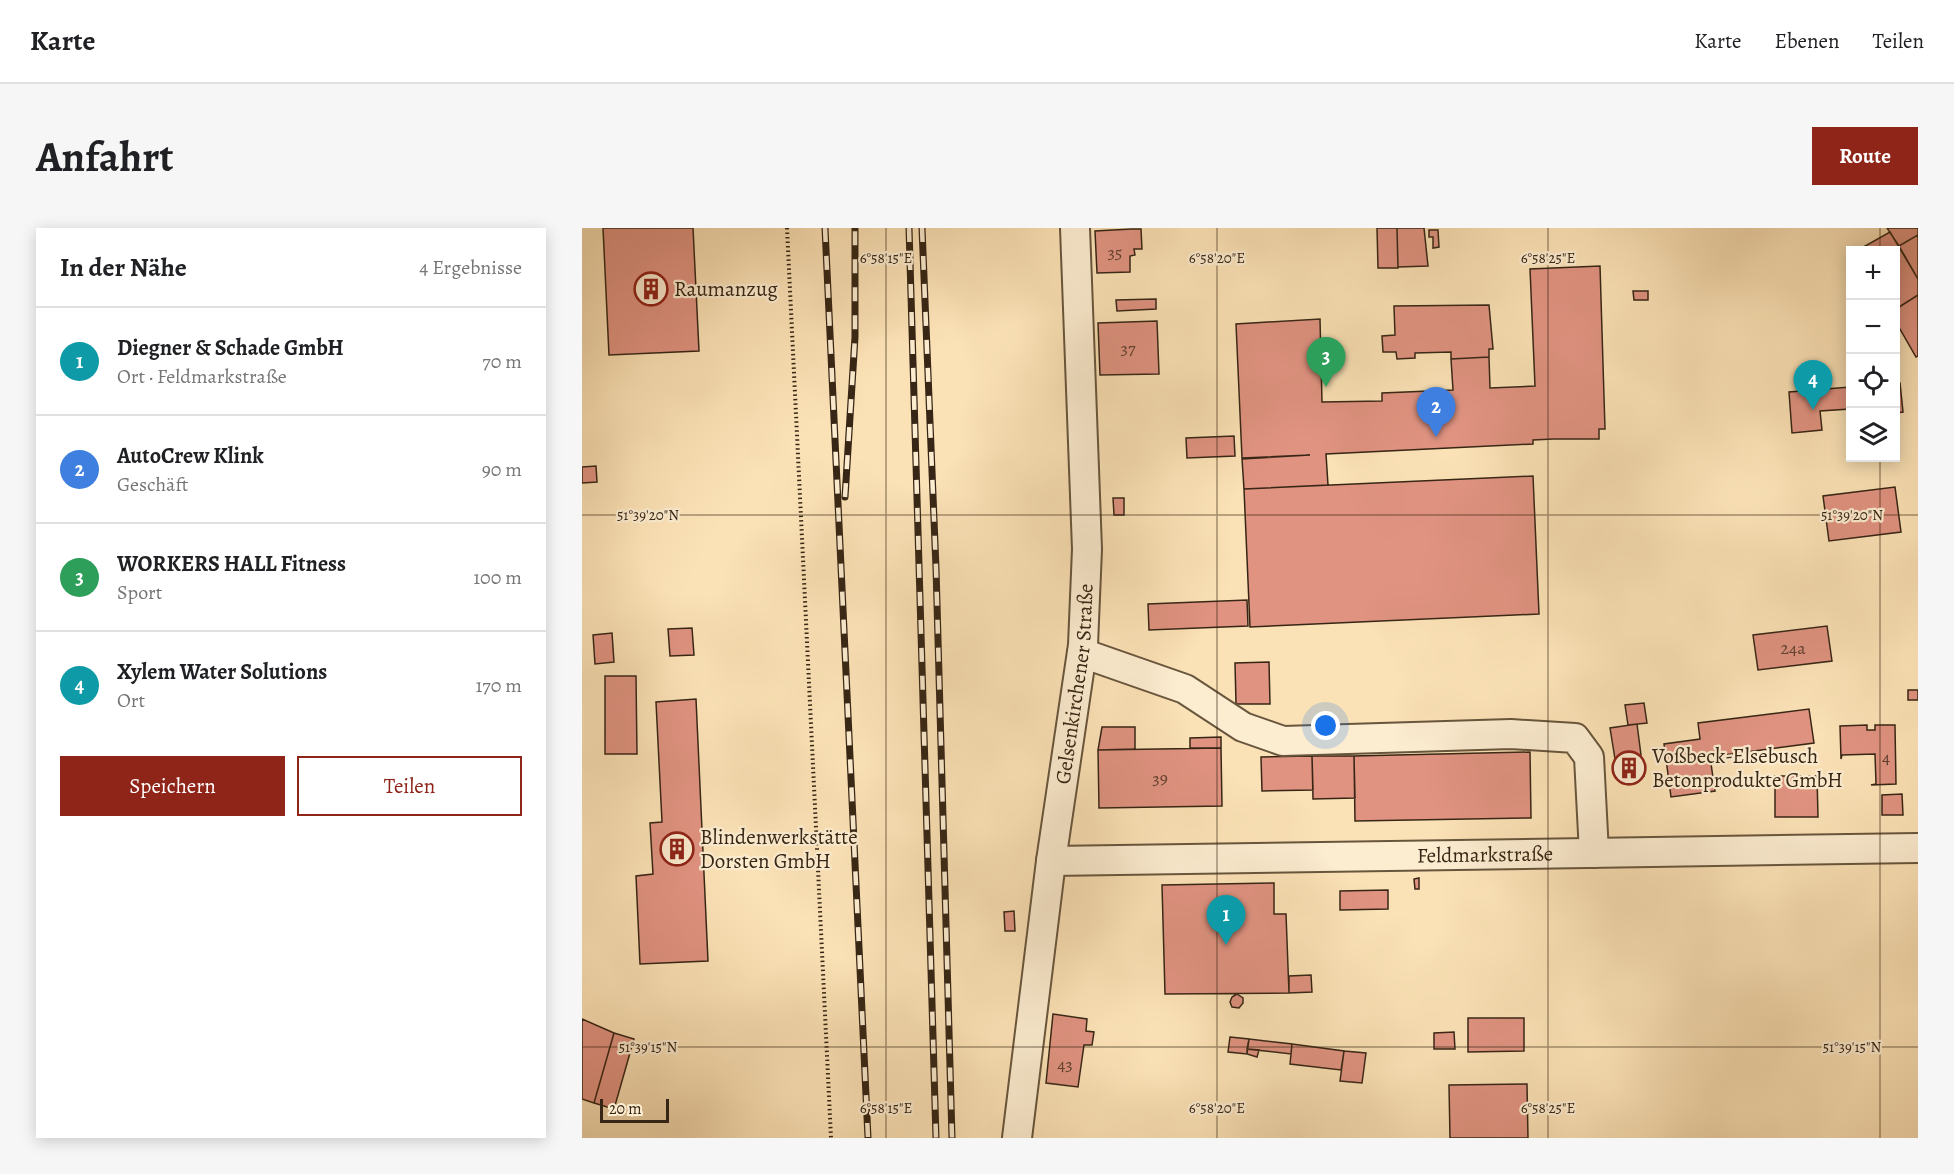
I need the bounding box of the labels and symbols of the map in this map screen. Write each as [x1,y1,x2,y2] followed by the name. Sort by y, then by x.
[1107,240,1123,264] house number: 35
[860,248,912,268] text: 6°58'15"E
[1189,248,1245,268] text: 6°58'20"E
[1521,248,1575,268] text: 6°58'25"E
[633,271,669,307] building icon: Raumanzug
[674,275,778,303] place label: Raumanzug
[1120,336,1136,360] house number: 37
[1306,338,1346,387] pin: 3
[1794,360,1832,410] pin: 4
[1416,388,1456,437] pin: 2
[617,505,679,525] text: 51°39'20"N
[1821,505,1883,525] text: 51°39'20"N
[1049,583,1100,786] street label: Gelsenkirchener Straße
[1780,636,1806,660] house number: 24a
[1311,711,1340,740] your location
[1651,742,1843,794] place label: Voßbeck-Elsebusch Betonprodukte GmbH
[1882,745,1890,769] house number: 4
[1611,750,1647,786] building icon: Voßbeck-Elsebusch Betonprodukte GmbH
[1152,766,1168,790] house number: 39
[700,823,858,875] place label: Blindenwerkstätte Dorsten GmbH
[659,831,695,867] building icon: Blindenwerkstätte Dorsten GmbH
[1417,839,1553,870] street label: Feldmarkstraße
[1206,896,1246,945] pin: 1
[619,1037,678,1057] text: 51°39'15"N
[1823,1037,1882,1057] text: 51°39'15"N
[1057,1052,1073,1076] house number: 43
[600,1096,669,1124] scale bar
[860,1098,912,1118] text: 6°58'15"E
[1189,1098,1245,1118] text: 6°58'20"E
[1521,1098,1575,1118] text: 6°58'25"E

